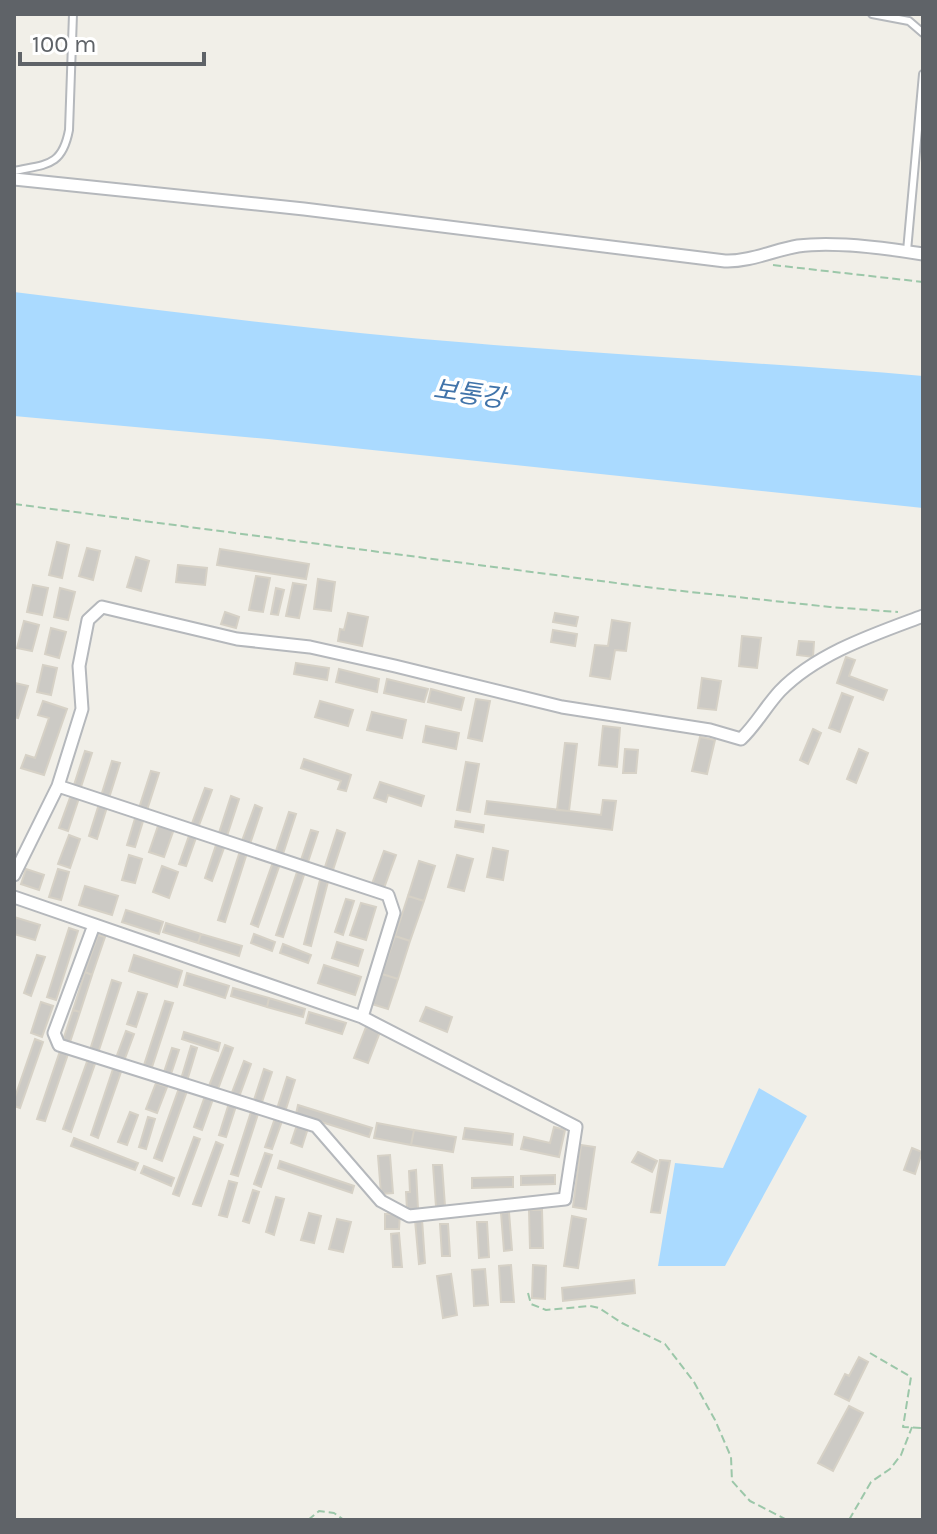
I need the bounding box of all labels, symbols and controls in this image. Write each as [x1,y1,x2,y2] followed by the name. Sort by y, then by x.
[20,16,204,66] scale bar
[32,30,97,58] text: 100 m
[431,374,510,415] water label: 보통강

